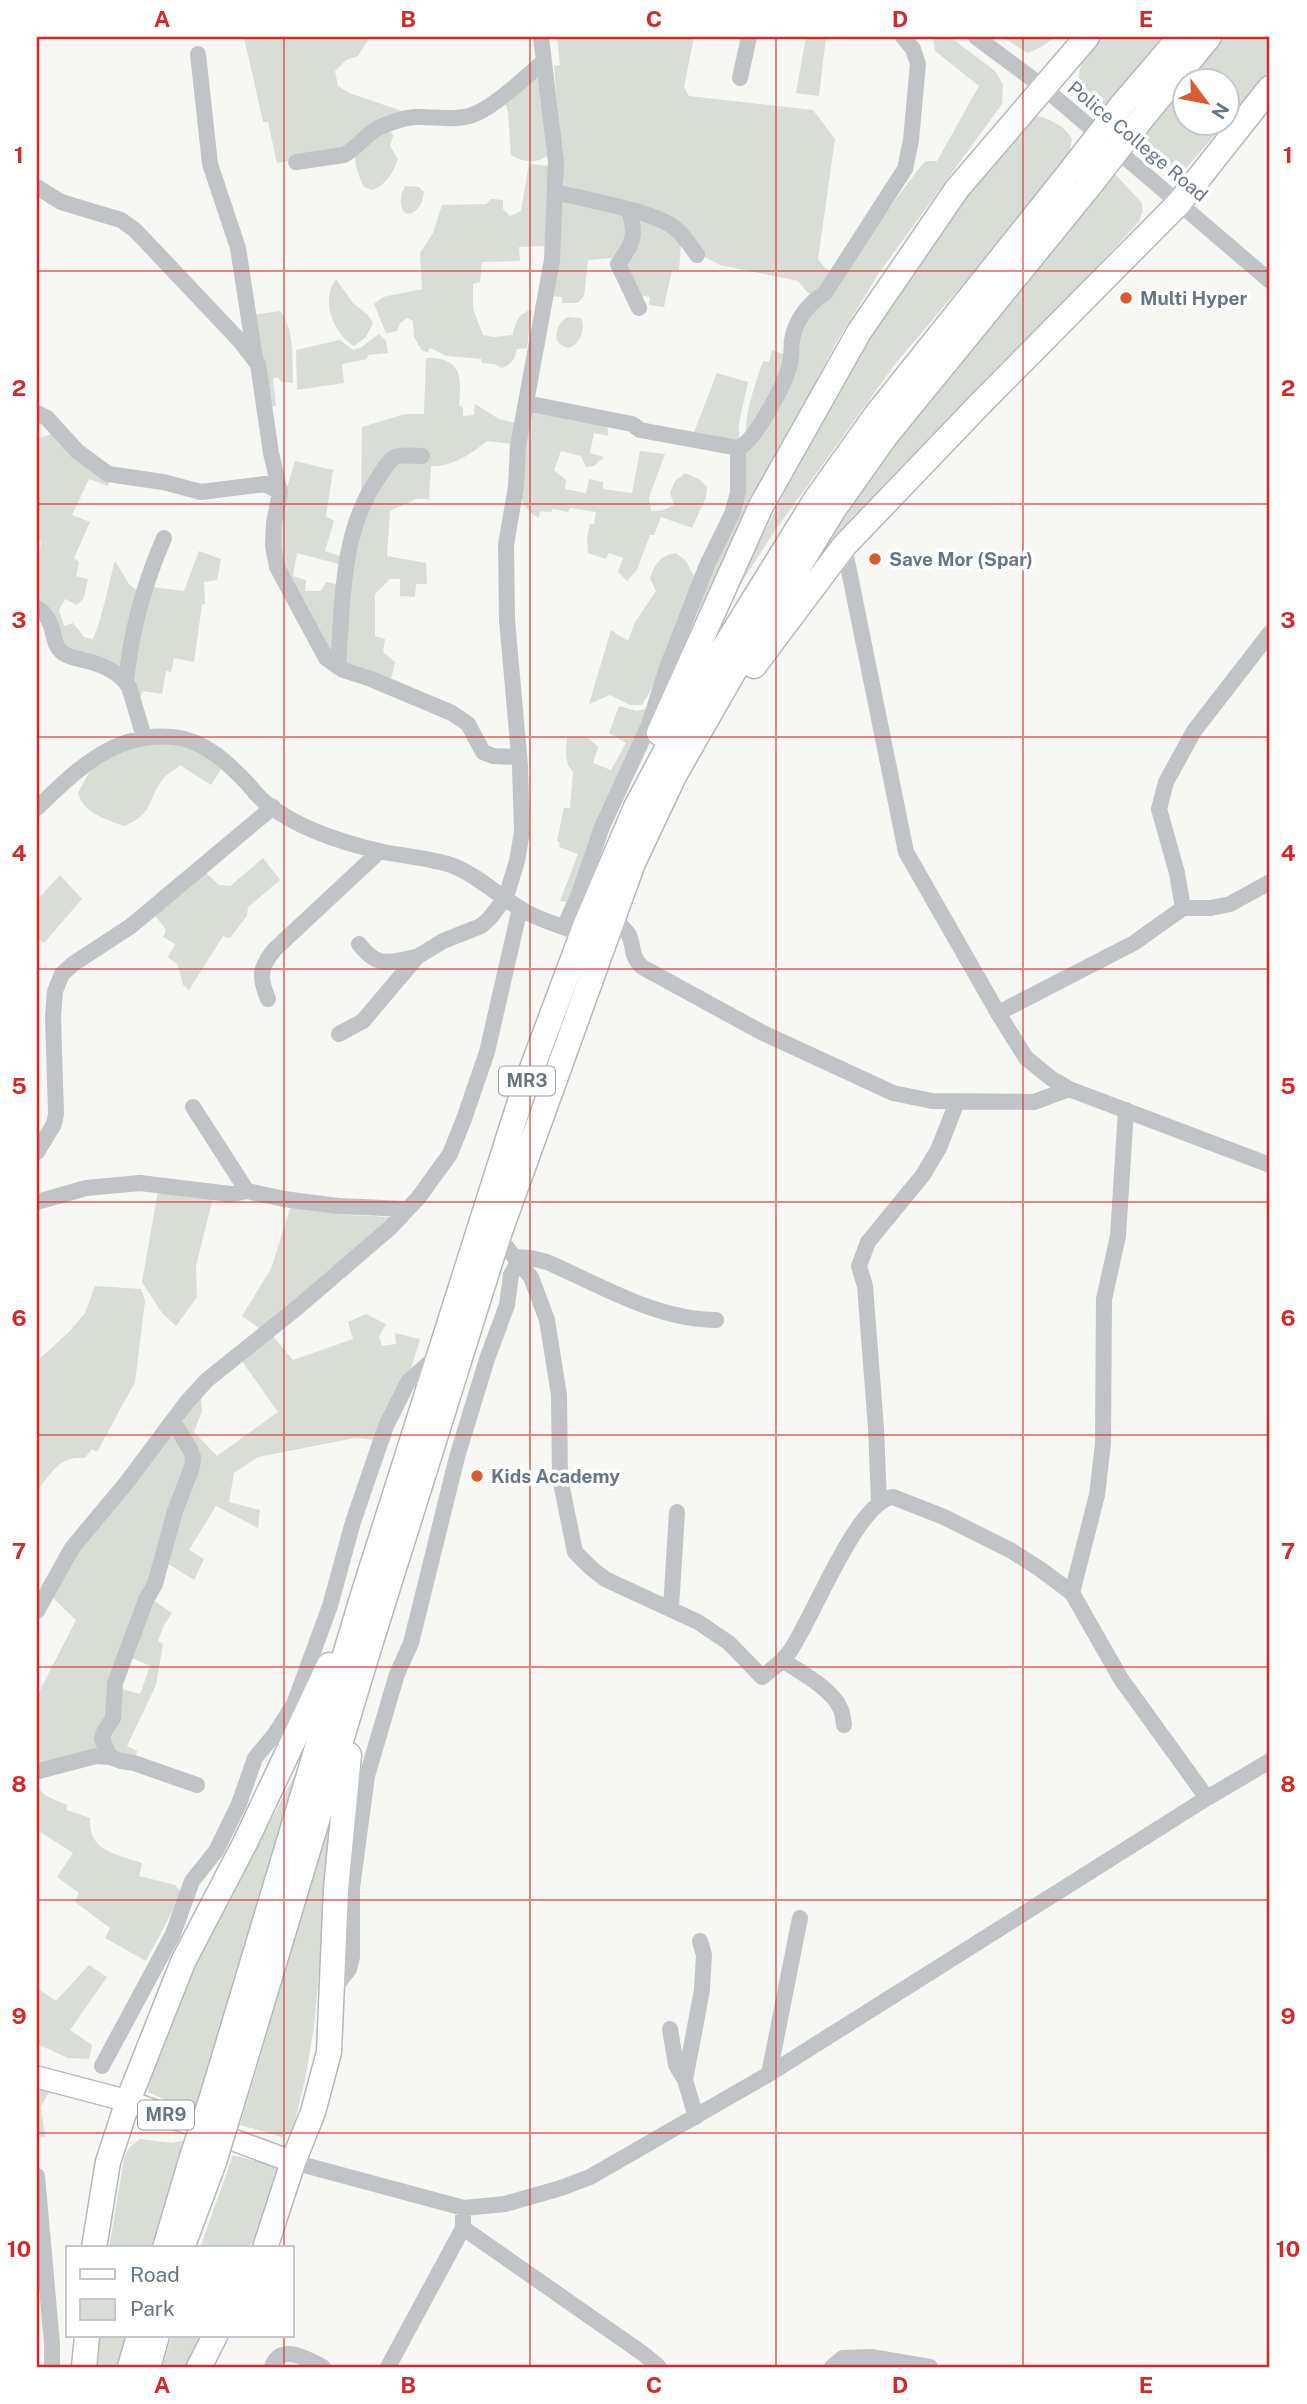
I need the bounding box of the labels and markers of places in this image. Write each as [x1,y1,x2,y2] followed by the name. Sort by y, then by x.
[1140,287,1247,309] place label: Multi Hyper
[1118,290,1134,306] marker: Multi Hyper
[889,548,1033,570] place label: Save Mor (Spar)
[867,551,883,567] marker: Save Mor (Spar)
[491,1465,620,1487] place label: Kids Academy
[469,1468,485,1484] marker: Kids Academy

